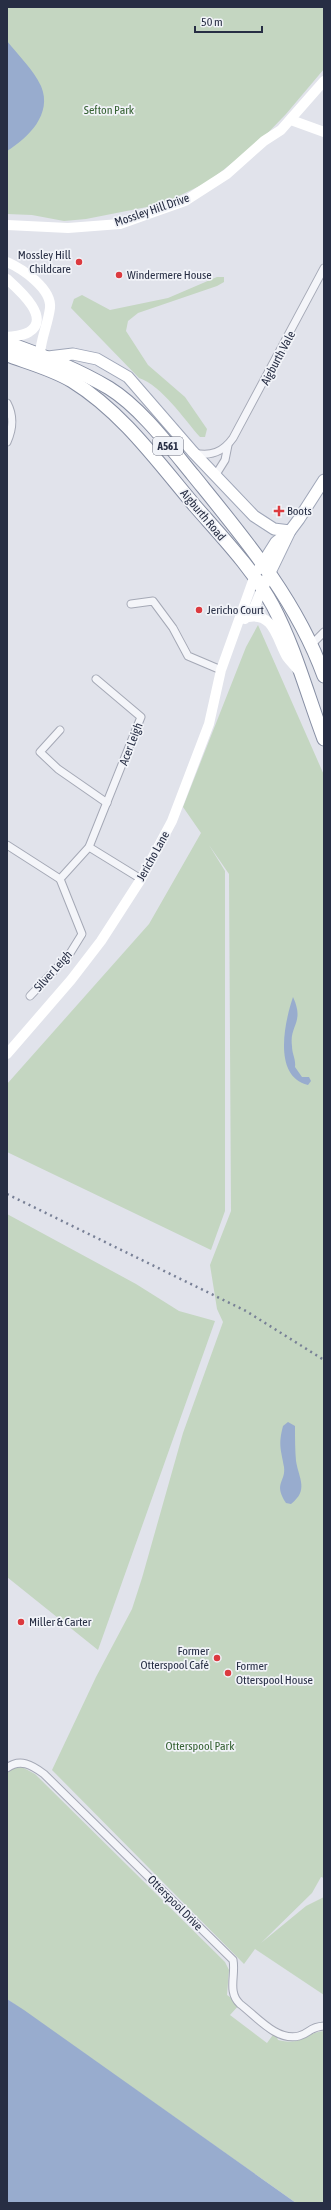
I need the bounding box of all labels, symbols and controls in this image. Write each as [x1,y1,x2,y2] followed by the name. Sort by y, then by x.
[195,8,262,34] scale bar
[201,15,223,29] text: 50 m
[84,103,135,117] park label: Sefton Park
[113,191,191,229] street label: Mossley Hill Drive
[18,248,72,276] place label: Mossley Hill Childcare
[74,257,84,267] marker: Mossley Hill Childcare
[127,268,212,282] place label: Windermere House
[114,270,124,280] marker: Windermere House
[258,329,298,387] street label: Aigburth Vale
[153,437,183,455] road number: A561
[178,487,228,543] street label: Aigburth Road
[287,504,312,518] place label: Boots
[274,506,284,516] marker: Boots
[207,603,264,617] place label: Jericho Court
[194,605,204,615] marker: Jericho Court
[116,721,146,767] street label: Acer Leigh
[134,829,172,883] street label: Jericho Lane
[31,948,75,994] street label: Silver Leigh
[29,1615,92,1629] place label: Miller & Carter
[16,1617,26,1627] marker: Miller & Carter
[140,1644,209,1672] place label: Former Otterspool Café
[212,1653,222,1663] marker: Former Otterspool Café
[236,1659,313,1687] place label: Former Otterspool House
[223,1668,233,1678] marker: Former Otterspool House
[166,1739,235,1753] park label: Otterspool Park
[145,1873,205,1933] street label: Otterspool Drive

